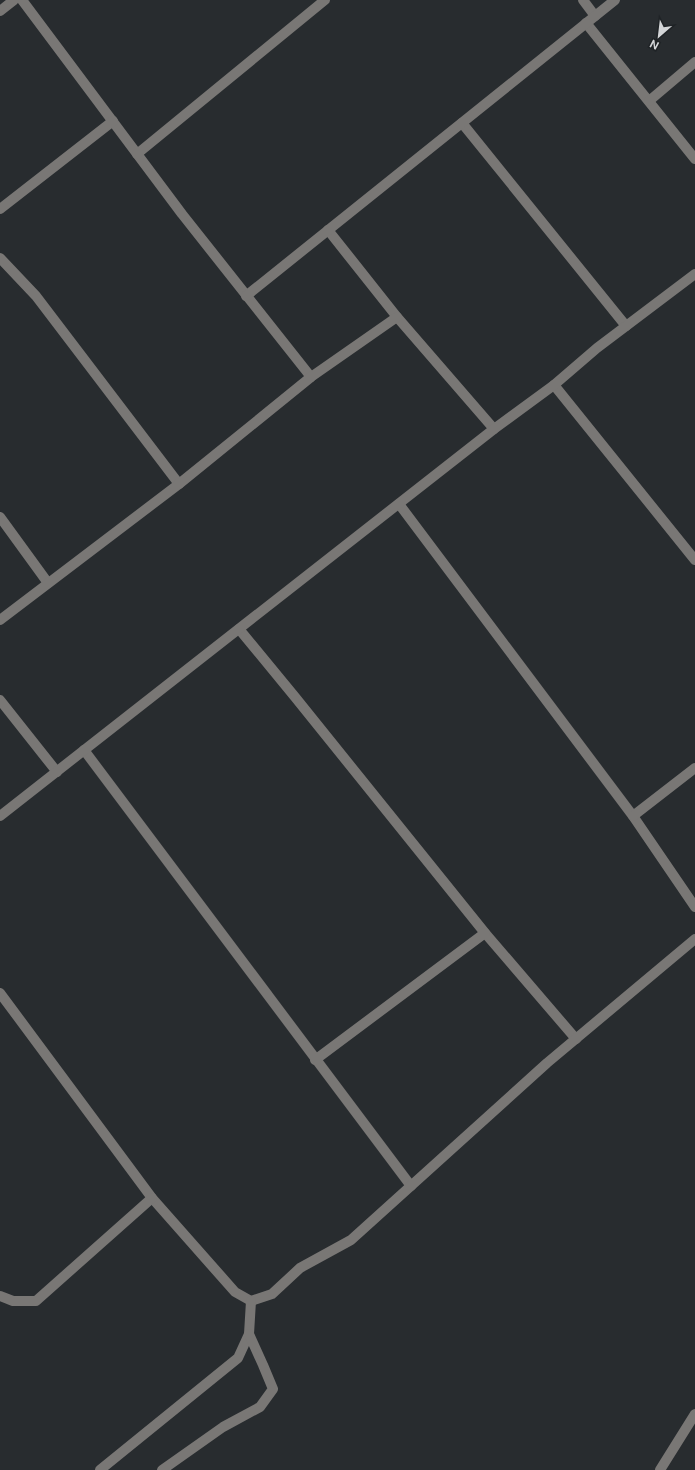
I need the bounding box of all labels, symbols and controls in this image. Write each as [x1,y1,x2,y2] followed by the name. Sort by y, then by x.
[639,16,679,56] north arrow
[648,38,661,52] text: N

